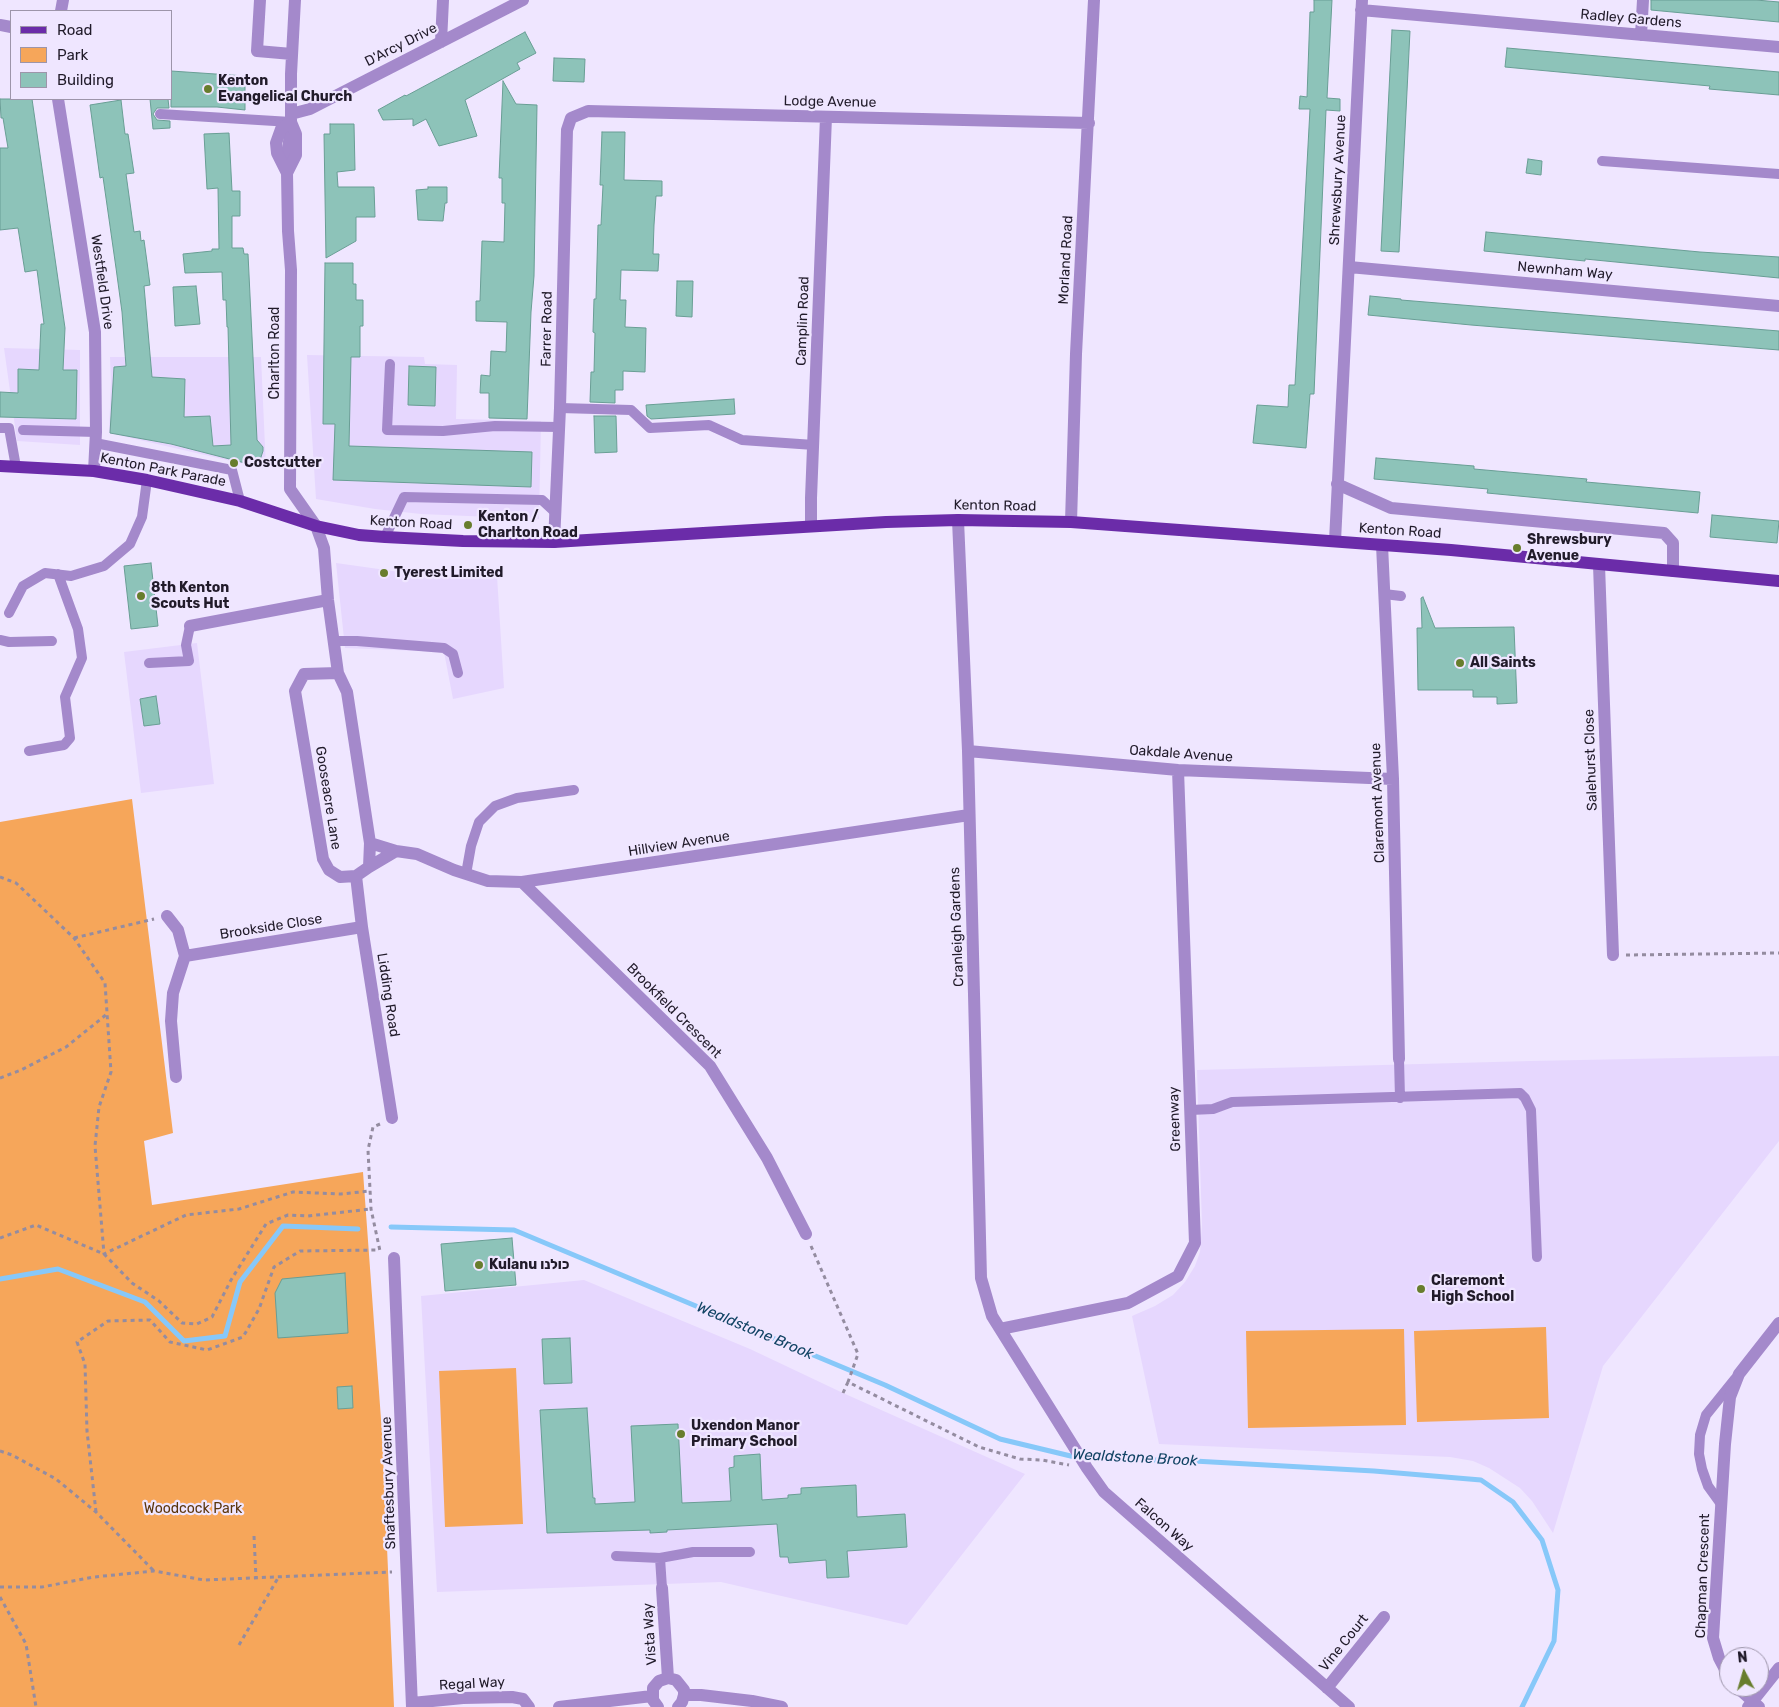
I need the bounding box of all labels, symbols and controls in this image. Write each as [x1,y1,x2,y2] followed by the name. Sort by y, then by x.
[1580,6,1682,32] street label: Radley Gardens
[10,10,172,100] legend
[362,20,440,70] street label: D'Arcy Drive
[57,21,93,39] text: Road
[57,46,88,64] text: Park
[57,71,114,89] text: Building
[218,73,352,105] place label: Kenton Evangelical Church
[202,83,214,95] marker: Kenton Evangelical Church
[783,93,877,111] street label: Lodge Avenue
[1326,114,1350,246] street label: Shrewsbury Avenue
[1055,215,1077,305] street label: Morland Road
[87,233,117,331] street label: Westfield Drive
[1517,258,1613,284] street label: Newnham Way
[793,276,813,366] street label: Camplin Road
[538,291,556,367] street label: Farrer Road
[267,307,283,399] street label: Charlton Road
[99,450,227,490] street label: Kenton Park Parade
[244,455,322,471] place label: Costcutter
[228,457,240,469] marker: Costcutter
[953,497,1037,515] street label: Kenton Road
[478,509,578,542] place label: Kenton / Charlton Road
[369,512,453,534] street label: Kenton Road
[462,519,474,531] marker: Kenton / Charlton Road
[1358,520,1442,542] street label: Kenton Road
[1527,532,1612,564] place label: Shrewsbury Avenue
[1511,542,1523,554] marker: Shrewsbury Avenue
[394,565,503,581] place label: Tyerest Limited
[378,567,390,579] marker: Tyerest Limited
[151,580,229,612] place label: 8th Kenton Scouts Hut
[135,590,147,602] marker: 8th Kenton Scouts Hut
[1470,655,1536,671] place label: All Saints
[1454,657,1466,669] marker: All Saints
[1581,709,1601,811] street label: Salehurst Close
[1129,742,1233,766] street label: Oakdale Avenue
[1368,743,1388,863] street label: Claremont Avenue
[312,745,344,851] street label: Gooseacre Lane
[627,828,731,860] street label: Hillview Avenue
[947,867,967,987] street label: Cranleigh Gardens
[219,911,323,943] street label: Brookside Close
[373,952,403,1038] street label: Lidding Road
[623,960,725,1062] street label: Brookfield Crescent
[1165,1086,1185,1152] street label: Greenway
[489,1257,569,1273] place label: Kulanu כולנו
[473,1259,485,1271] marker: Kulanu כולנו
[1431,1273,1514,1305] place label: Claremont High School
[1415,1283,1427,1295] marker: Claremont High School
[694,1298,816,1364] water label: Wealdstone Brook
[378,1416,400,1550] street label: Shaftesbury Avenue
[691,1418,800,1450] place label: Uxendon Manor Primary School
[675,1428,687,1440] marker: Uxendon Manor Primary School
[1072,1446,1198,1470] water label: Wealdstone Brook
[1131,1495,1197,1555] street label: Falcon Way
[144,1501,242,1517] park label: Woodcock Park
[1692,1513,1714,1639] street label: Chapman Crescent
[639,1602,661,1666] street label: Vista Way
[1316,1611,1372,1675] street label: Vine Court
[1719,1647,1769,1697] north arrow
[1737,1649,1748,1667] text: N
[439,1674,505,1694] street label: Regal Way

